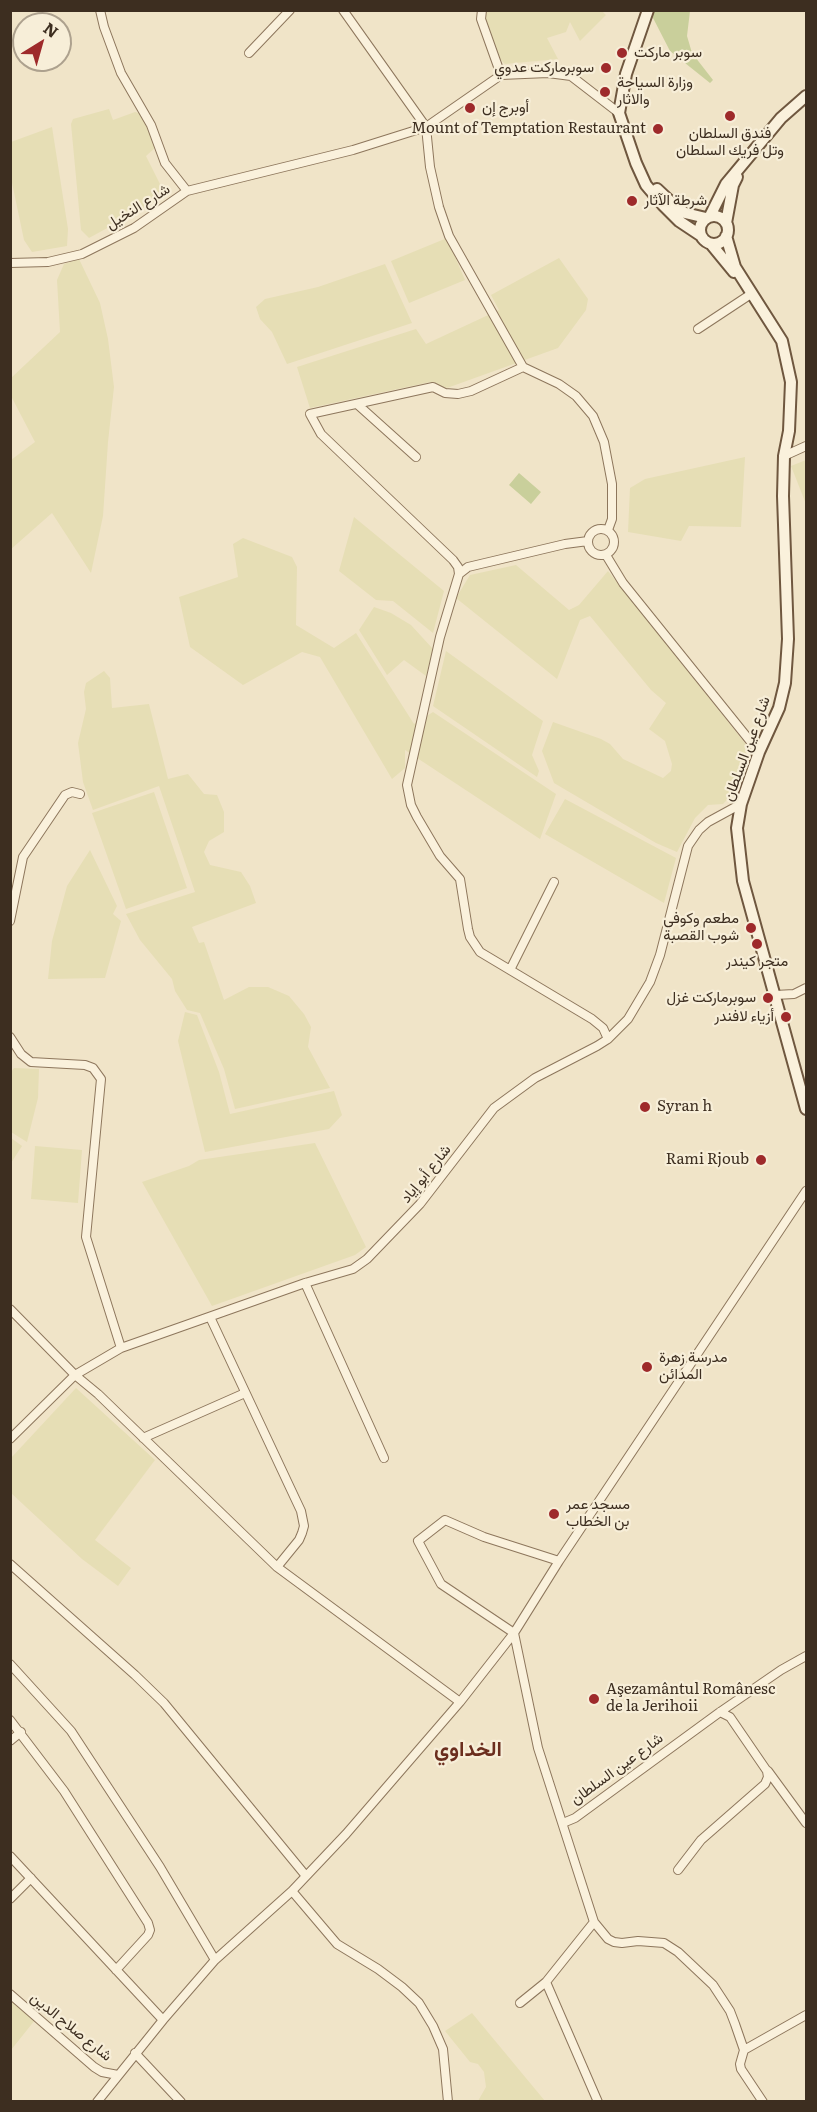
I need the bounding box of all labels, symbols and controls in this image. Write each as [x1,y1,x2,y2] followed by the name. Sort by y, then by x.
[12,12,72,72] north arrow
[39,16,64,43] text: N
[634,44,702,62] place label: سوبر ماركت
[615,46,629,60] marker: سوبر ماركت
[494,59,594,77] place label: سوبرماركت عدوي
[599,61,613,75] marker: سوبرماركت عدوي
[617,74,693,109] place label: وزارة السياحة والاثار
[598,85,612,99] marker: وزارة السياحة والاثار
[482,99,529,117] place label: أوبرج إن
[463,101,477,115] marker: أوبرج إن
[723,109,737,123] marker: فندق السلطان وتل فريك السلطان
[411,120,646,138] place label: Mount of Temptation Restaurant
[651,122,665,136] marker: Mount of Temptation Restaurant
[676,125,784,160] place label: فندق السلطان وتل فريك السلطان
[103,180,173,234] street label: شارع النخيل
[644,192,707,210] place label: شرطة الآثار
[625,194,639,208] marker: شرطة الآثار
[720,694,774,804] street label: شارع عين السلطان
[663,910,739,945] place label: مطعم وكوفي شوب القصبة
[744,921,758,935] marker: مطعم وكوفي شوب القصبة
[750,937,764,951] marker: متجر كيندر
[726,953,788,971] place label: متجر كيندر
[666,989,756,1007] place label: سوبرماركت غزل
[761,991,775,1005] marker: سوبرماركت غزل
[714,1008,774,1026] place label: أزياء لافندر
[779,1010,793,1024] marker: أزياء لافندر
[657,1098,712,1116] place label: Syran h
[638,1100,652,1114] marker: Syran h
[397,1141,455,1207] street label: شارع أبو إياد
[666,1151,749,1169] place label: Rami Rjoub
[754,1153,768,1167] marker: Rami Rjoub
[659,1349,728,1384] place label: مدرسة زهرة المدائن
[640,1360,654,1374] marker: مدرسة زهرة المدائن
[566,1496,630,1531] place label: مسجد عمر بن الخطاب
[547,1507,561,1521] marker: مسجد عمر بن الخطاب
[606,1681,775,1716] place label: Aşezamântul Românesc de la Jerihoii
[587,1692,601,1706] marker: Aşezamântul Românesc de la Jerihoii
[567,1729,667,1809] street label: شارع عين السلطان
[434,1737,502,1763] district label: الخداوي
[27,1989,115,2065] street label: شارع صلاح الدين

